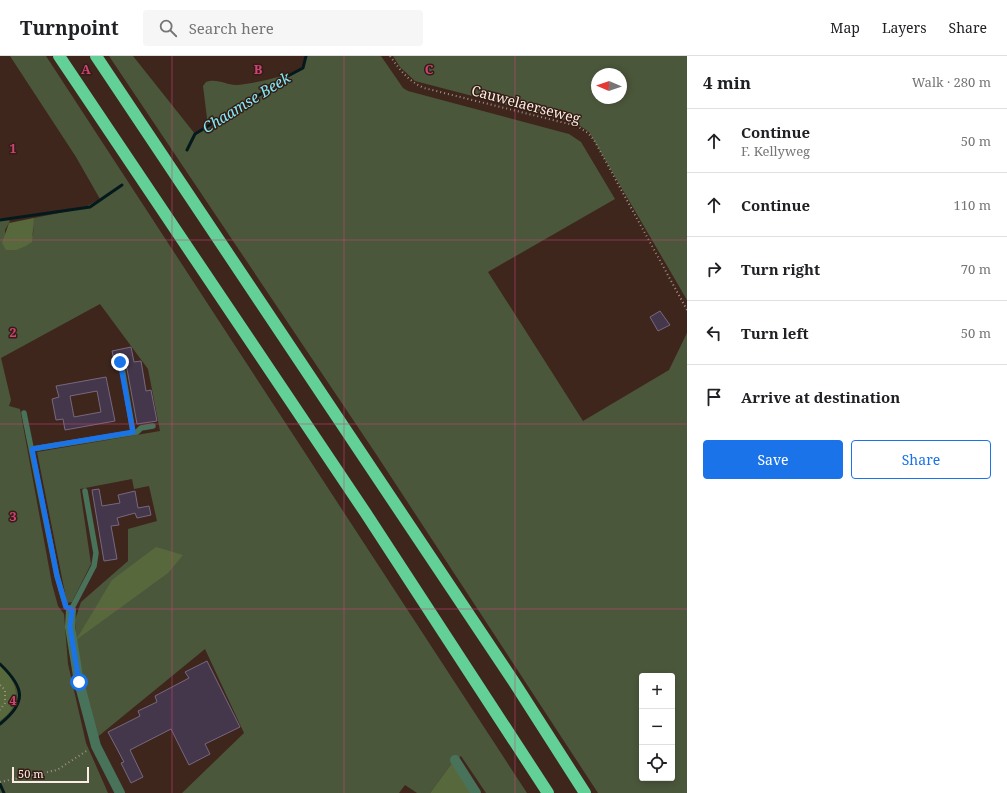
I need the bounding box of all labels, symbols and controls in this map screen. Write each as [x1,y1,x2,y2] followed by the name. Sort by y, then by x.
[143,10,423,46] search box
[20,15,119,41] text: Turnpoint
[157,17,179,39] icon: search
[189,18,274,38] text: Search here
[830,18,860,37] text: Map
[882,18,927,37] text: Layers
[949,18,987,37] text: Share
[81,60,91,78] text: A
[425,60,434,78] text: C
[199,68,293,136] water label: Chaamse Beek
[591,68,627,104] north arrow
[703,71,751,94] text: 4 min
[912,73,991,91] text: Walk · 280 m
[469,80,583,128] street label: Cauwelaerseweg
[741,122,810,142] text: Continue
[703,130,725,152] icon: ahead
[961,132,991,150] text: 50 m
[9,139,17,157] text: 1
[741,142,810,160] text: F. Kellyweg
[703,194,725,216] icon: ahead
[741,195,810,215] text: Continue
[954,196,991,214] text: 110 m
[703,258,725,280] icon: right
[741,259,820,279] text: Turn right
[961,260,991,278] text: 70 m
[703,322,725,344] icon: left
[9,323,17,341] text: 2
[741,323,809,343] text: Turn left
[961,324,991,342] text: 50 m
[111,353,129,371] route end
[703,386,725,408] icon: arrive
[741,387,900,407] text: Arrive at destination
[703,440,843,479] button: Save
[851,440,991,479] button: Share
[9,507,17,525] text: 3
[70,673,88,691] route start
[639,673,675,781] map controls
[639,673,675,709] button: +
[9,691,17,709] text: 4
[639,709,675,745] button: −
[639,745,675,781] button: locate
[12,765,89,784] scale bar
[18,766,44,781] text: 50 m

